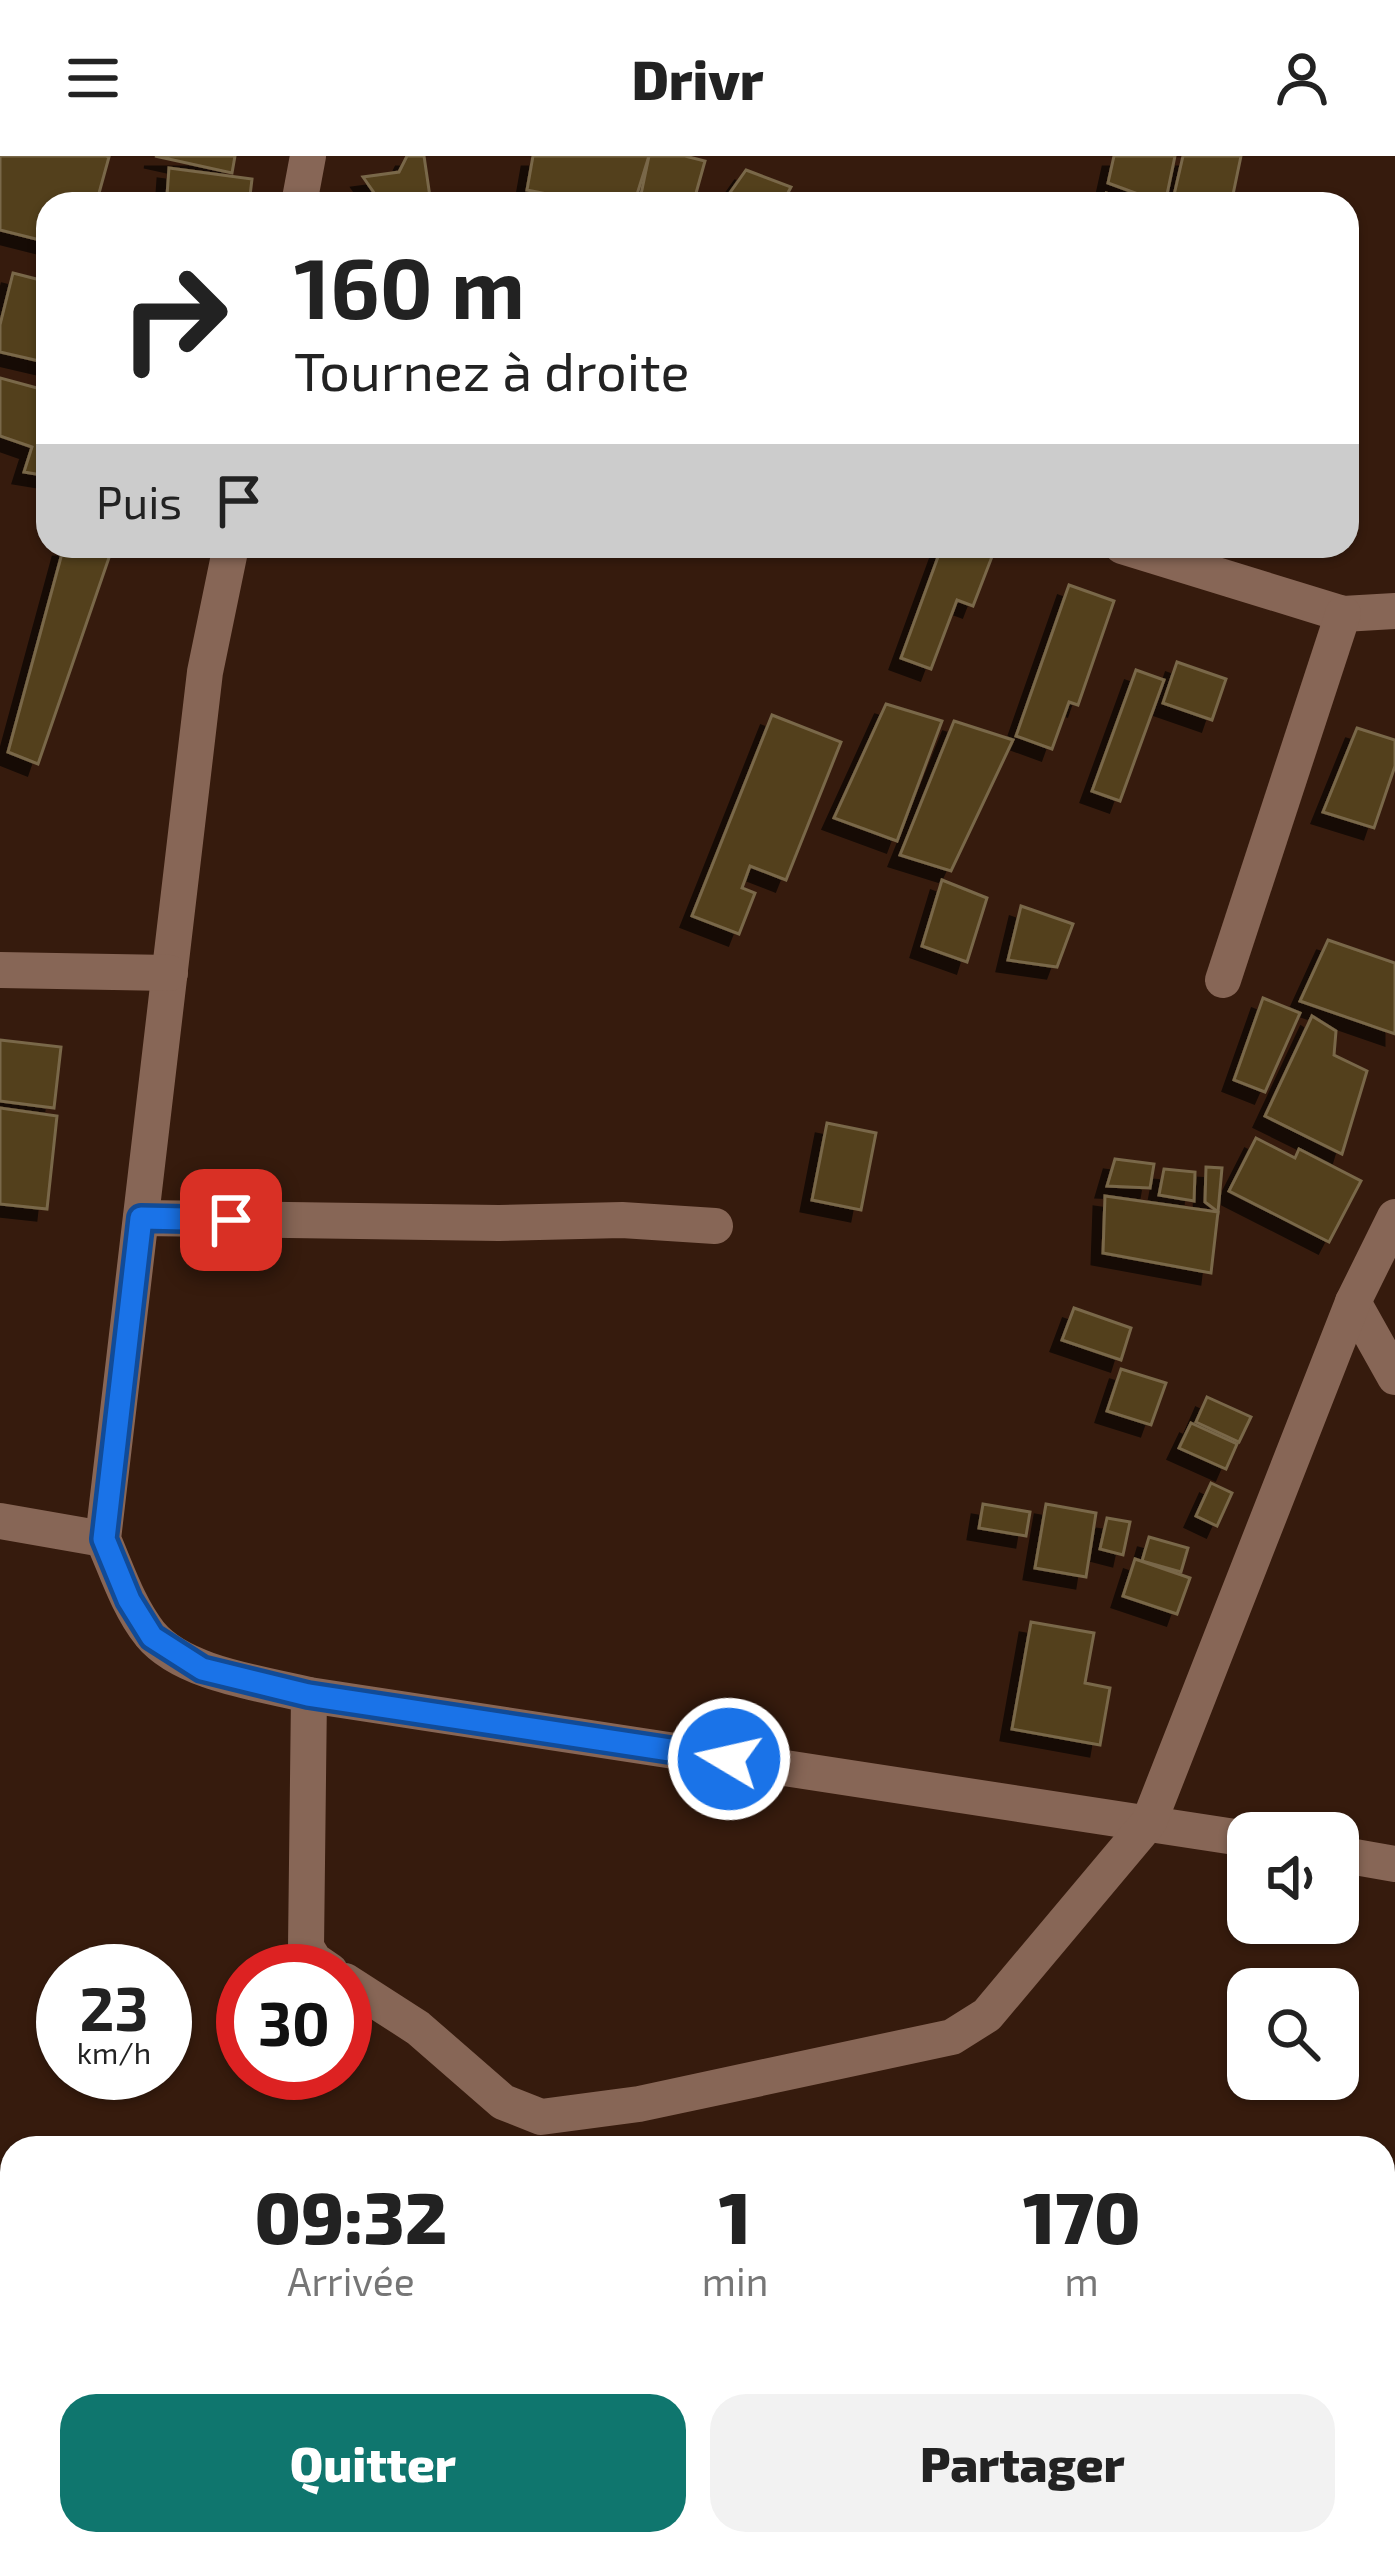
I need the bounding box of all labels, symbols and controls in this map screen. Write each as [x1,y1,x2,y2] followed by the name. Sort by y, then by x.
[60,45,126,111] icon: menu
[1269,45,1335,111] icon: person
[631,46,764,111] text: Drivr
[294,235,525,336] text: 160 m
[96,240,252,396] icon: right
[294,337,690,402] text: Tournez à droite
[206,468,272,534] icon: arrive
[96,474,182,528] text: Puis
[180,1169,282,1271] pin
[198,1187,264,1253] icon: arrive
[666,1696,792,1822] position arrow
[1227,1812,1359,2100] map controls
[1227,1812,1359,1944] button: sound
[216,1944,372,2100] speed limit sign: 30
[1227,1968,1359,2100] button: search
[80,1971,148,2043] text: 23
[77,2034,151,2070] text: km/h
[255,2172,447,2258] text: 09:32
[719,2172,751,2258] text: 1
[1023,2172,1140,2258] text: 170
[287,2257,415,2304] text: Arrivée
[702,2257,768,2304] text: min
[1065,2257,1099,2304] text: m
[60,2394,686,2532] button: Quitter
[710,2394,1335,2532] button: Partager

